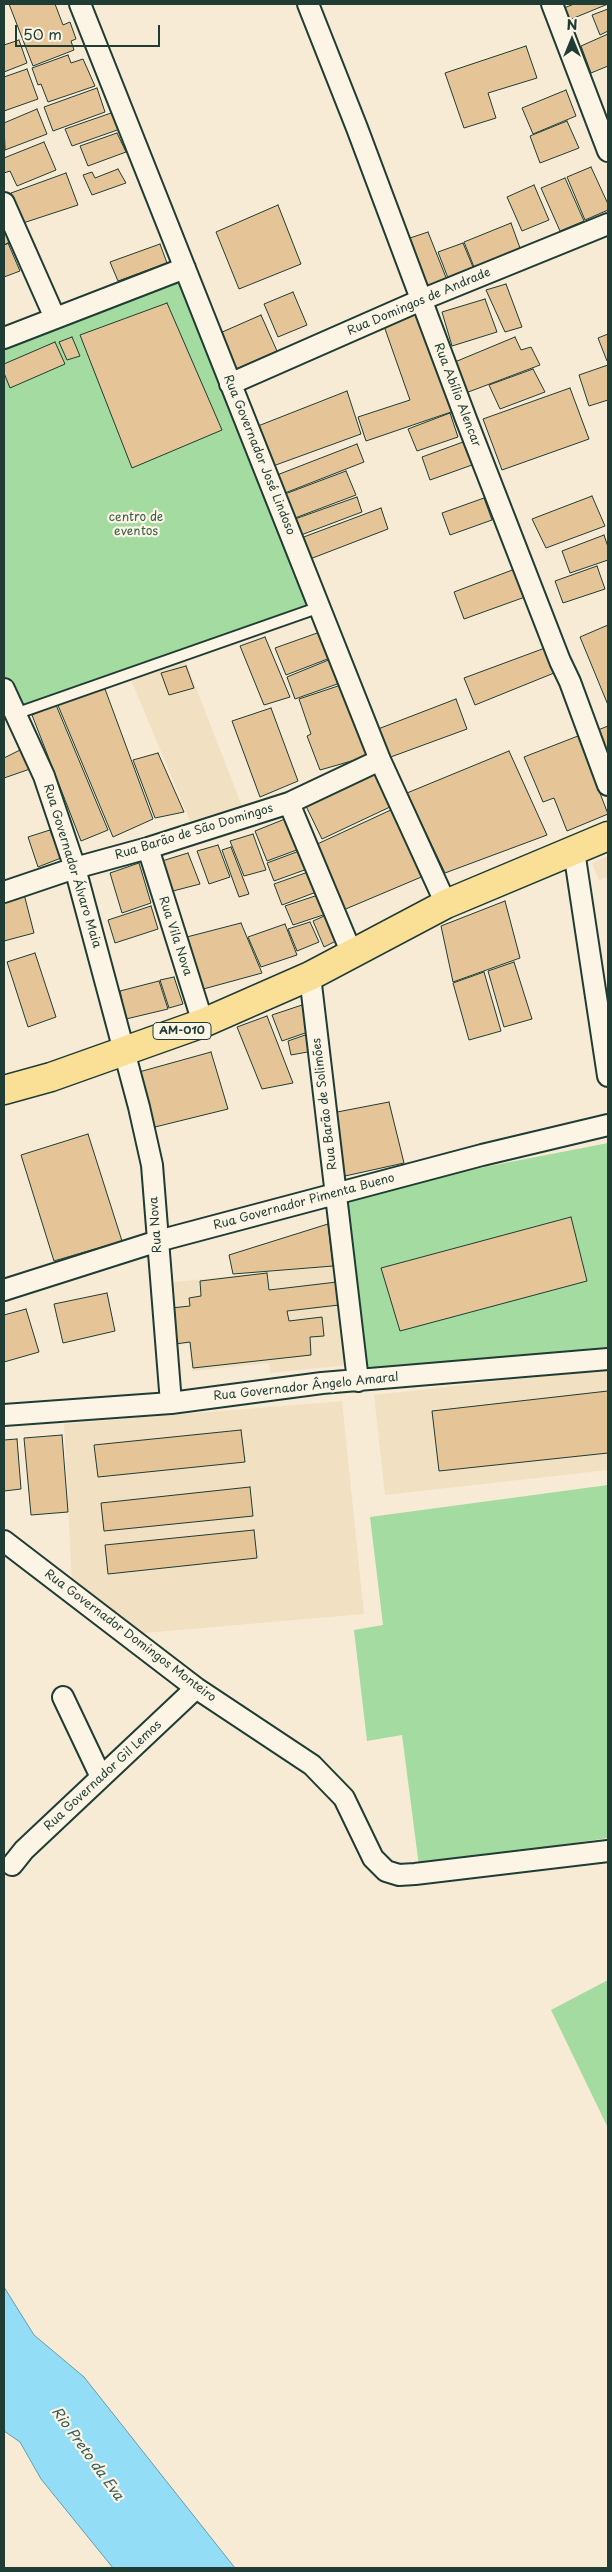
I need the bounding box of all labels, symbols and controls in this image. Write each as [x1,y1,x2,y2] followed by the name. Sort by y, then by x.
[566,14,578,35] text: N
[18,15,162,47] scale bar
[547,15,597,65] north arrow
[23,22,62,45] text: 50 m
[345,265,493,339] street label: Rua Domingos de Andrade
[431,341,483,449] street label: Rua Abílio Alencar
[220,373,298,537] street label: Rua Governador José Lindoso
[109,511,163,539] park label: centro de eventos
[40,782,104,950] street label: Rua Governador Álvaro Maia
[113,801,275,863] street label: Rua Barão de São Domingos
[155,894,195,978] street label: Rua Vila Nova
[153,1022,211,1040] road number: AM-010
[310,1037,340,1171] street label: Rua Barão de Solimões
[212,1171,396,1233] street label: Rua Governador Pimenta Bueno
[147,1196,165,1254] street label: Rua Nova
[213,1370,399,1404] street label: Rua Governador Ângelo Amaral
[41,1567,219,1705] street label: Rua Governador Domingos Monteiro
[41,1718,165,1834] street label: Rua Governador Gil Lemos
[47,2404,127,2504] water label: Rio Preto da Eva

